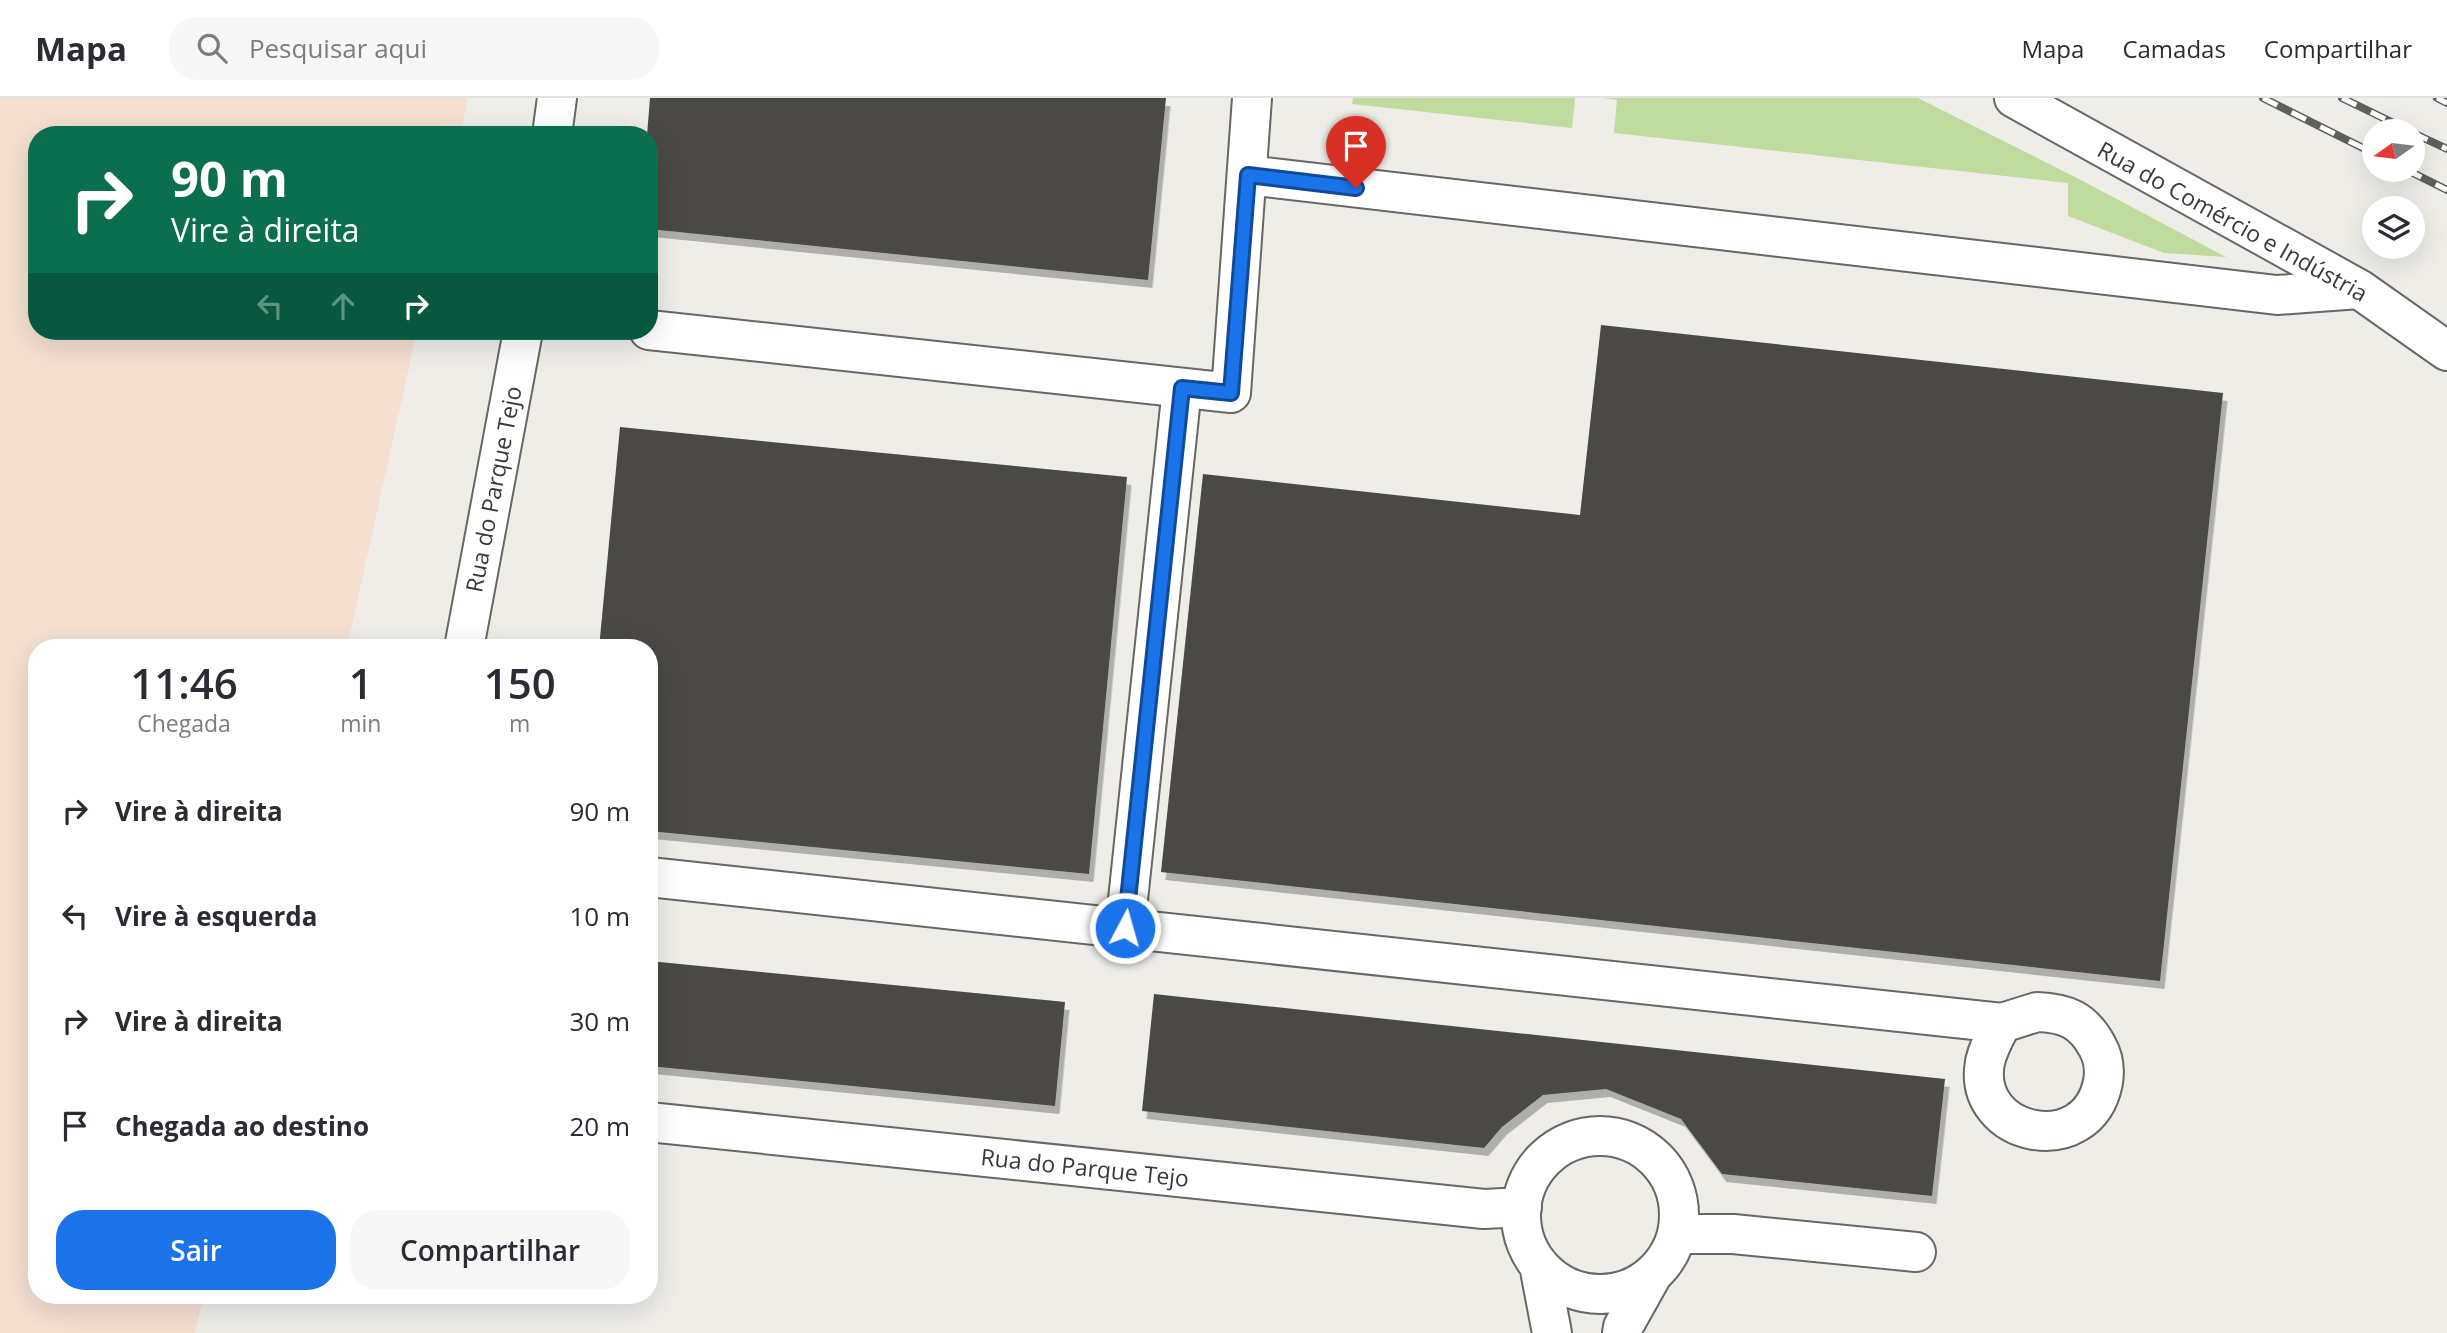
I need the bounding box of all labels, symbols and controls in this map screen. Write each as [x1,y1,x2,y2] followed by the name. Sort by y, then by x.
[169,17,659,80] search box
[35,26,127,71] text: Mapa
[193,29,231,67] icon: search
[249,30,427,66] text: Pesquisar aqui
[2021,32,2084,65] text: Mapa
[2122,32,2226,65] text: Camadas
[2264,32,2412,65] text: Compartilhar
[1326,116,1386,188] pin
[2362,119,2426,182] north arrow
[2362,119,2425,259] map controls
[1337,127,1375,165] icon: arrive
[2092,133,2374,309] street label: Rua do Comércio e Indústria
[171,145,288,211] text: 90 m
[56,154,147,245] icon: right
[2362,196,2425,259] button: layers
[171,208,360,251] text: Vire à direita
[251,287,289,325] icon: left
[324,287,362,325] icon: ahead
[397,287,435,325] icon: right
[457,383,529,595] street label: Rua do Parque Tejo
[130,654,238,711] text: 11:46
[349,654,373,711] text: 1
[484,654,556,711] text: 150
[137,707,231,739] text: Chegada
[340,707,381,739] text: min
[509,707,530,739] text: m
[56,792,94,830] icon: right
[115,793,283,829] text: Vire à direita
[569,793,630,829] text: 90 m
[1088,891,1162,965] position arrow
[56,897,94,935] icon: left
[115,898,317,934] text: Vire à esquerda
[569,898,630,934] text: 10 m
[56,1002,94,1040] icon: right
[115,1003,283,1039] text: Vire à direita
[569,1003,630,1039] text: 30 m
[56,1107,94,1145] icon: arrive
[115,1108,369,1144] text: Chegada ao destino
[569,1108,630,1144] text: 20 m
[979,1140,1191,1194] street label: Rua do Parque Tejo
[56,1210,336,1290] button: Sair
[350,1210,630,1290] button: Compartilhar

